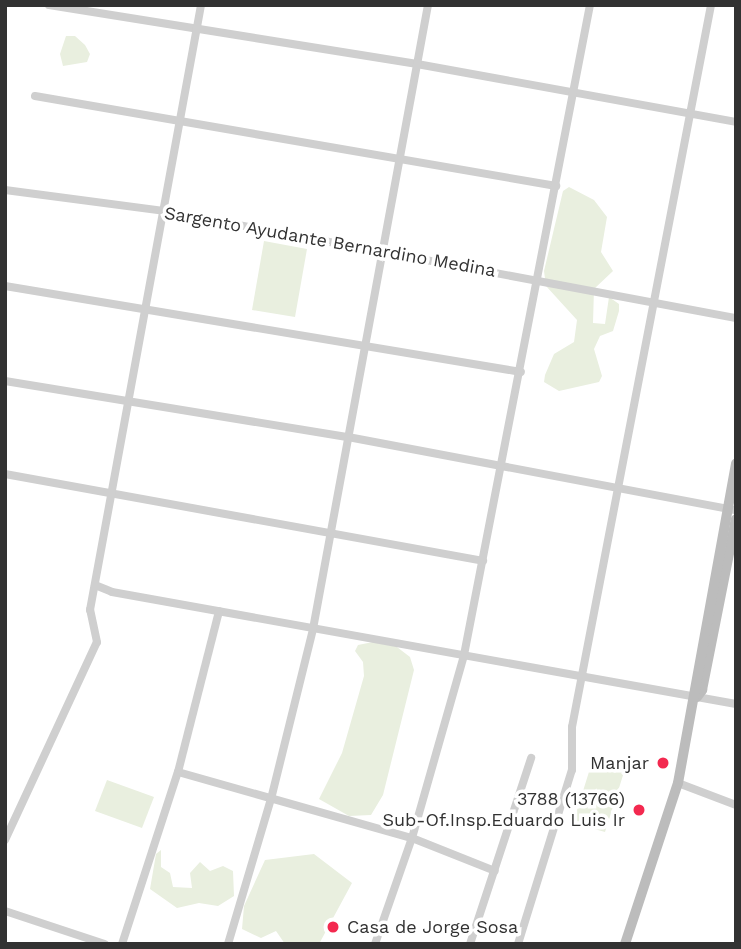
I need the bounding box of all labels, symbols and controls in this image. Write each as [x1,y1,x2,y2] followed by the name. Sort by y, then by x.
[162,202,498,282] street label: Sargento Ayudante Bernardino Medina
[590,752,649,774] place label: Manjar
[655,755,671,771] marker: Manjar
[383,789,625,832] place label: 3788 (13766) Sub-Of.Insp.Eduardo Luis Ir
[631,802,647,818] marker: 3788 (13766) Sub-Of.Insp.Eduardo Luis Ir
[347,916,519,938] place label: Casa de Jorge Sosa
[325,919,341,935] marker: Casa de Jorge Sosa

